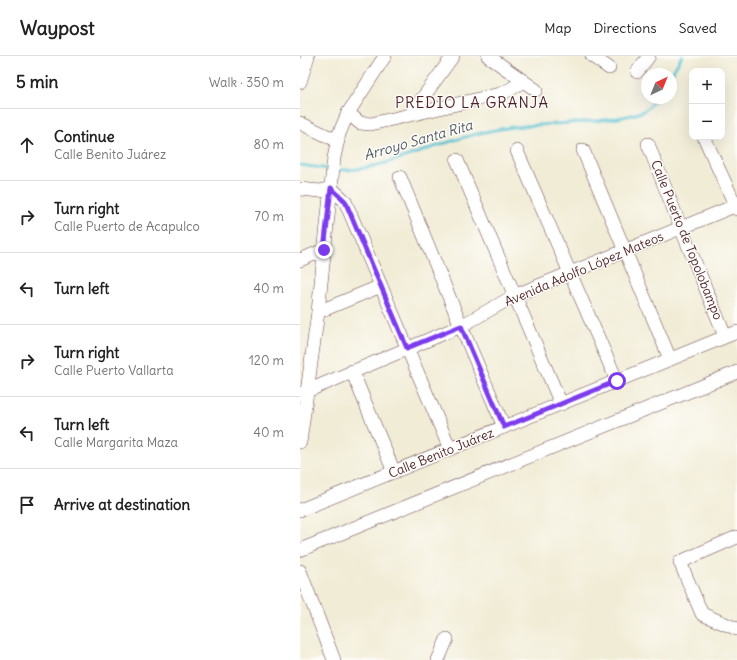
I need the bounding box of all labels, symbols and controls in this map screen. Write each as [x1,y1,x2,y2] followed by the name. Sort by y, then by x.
[20,16,95,40] text: Waypost
[544,19,571,37] text: Map
[593,19,657,37] text: Directions
[679,19,717,37] text: Saved
[641,68,677,104] north arrow
[689,68,725,140] map controls
[689,68,725,104] button: +
[16,71,58,93] text: 5 min
[209,74,284,91] text: Walk · 350 m
[395,93,549,112] district label: PREDIO LA GRANJA
[689,104,725,140] button: −
[362,116,475,164] water label: Arroyo Santa Rita
[54,127,115,146] text: Continue
[16,134,38,156] icon: ahead
[253,136,284,153] text: 80 m
[54,146,166,163] text: Calle Benito Juárez
[647,158,727,322] street label: Calle Puerto de Topolobampo
[54,199,119,218] text: Turn right
[16,206,38,228] icon: right
[255,208,284,225] text: 70 m
[54,218,200,235] text: Calle Puerto de Acapulco
[502,228,666,310] street label: Avenida Adolfo López Mateos
[315,241,333,259] route end
[16,278,38,300] icon: left
[54,279,109,298] text: Turn left
[253,280,284,297] text: 40 m
[54,343,119,362] text: Turn right
[16,350,38,372] icon: right
[249,352,284,369] text: 120 m
[54,362,174,379] text: Calle Puerto Vallarta
[608,372,626,390] route start
[54,415,109,434] text: Turn left
[16,422,38,444] icon: left
[253,424,284,441] text: 40 m
[386,424,496,482] street label: Calle Benito Juárez
[54,434,178,451] text: Calle Margarita Maza
[16,494,38,516] icon: arrive
[54,495,190,514] text: Arrive at destination

